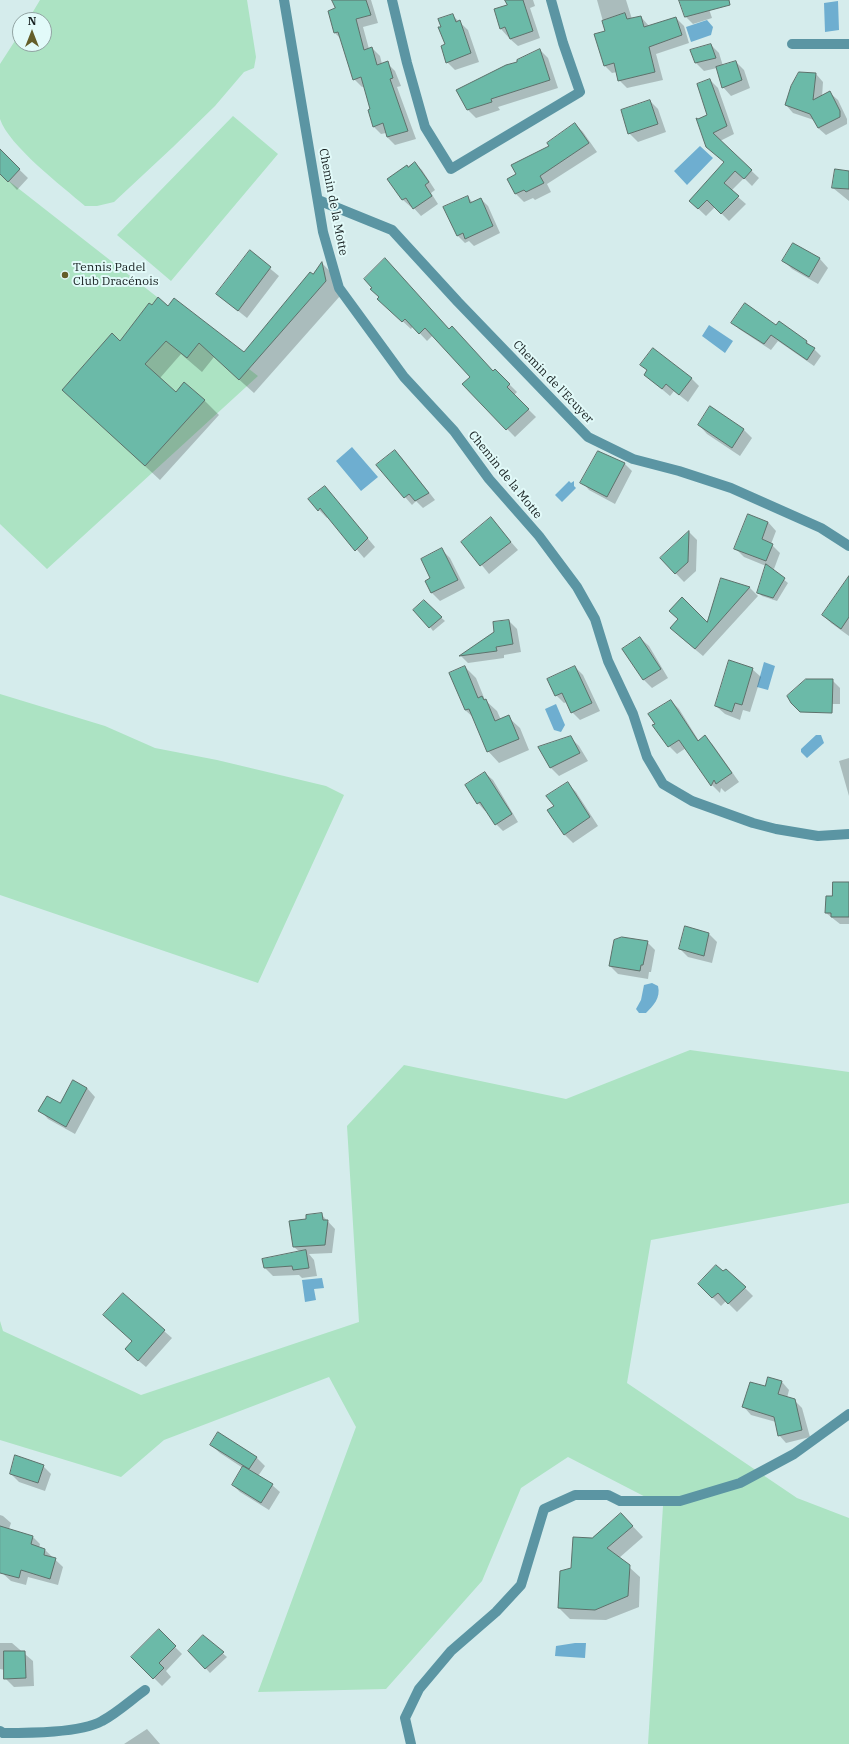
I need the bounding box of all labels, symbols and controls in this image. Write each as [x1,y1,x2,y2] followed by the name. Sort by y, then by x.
[12,12,52,52] north arrow
[28,14,36,28] text: N
[316,147,350,257] street label: Chemin de la Motte
[73,261,159,289] place label: Tennis Padel Club Dracénois
[60,270,70,280] marker: Tennis Padel Club Dracénois
[510,338,596,426] street label: Chemin de l'Ecuyer
[465,428,545,522] street label: Chemin de la Motte

